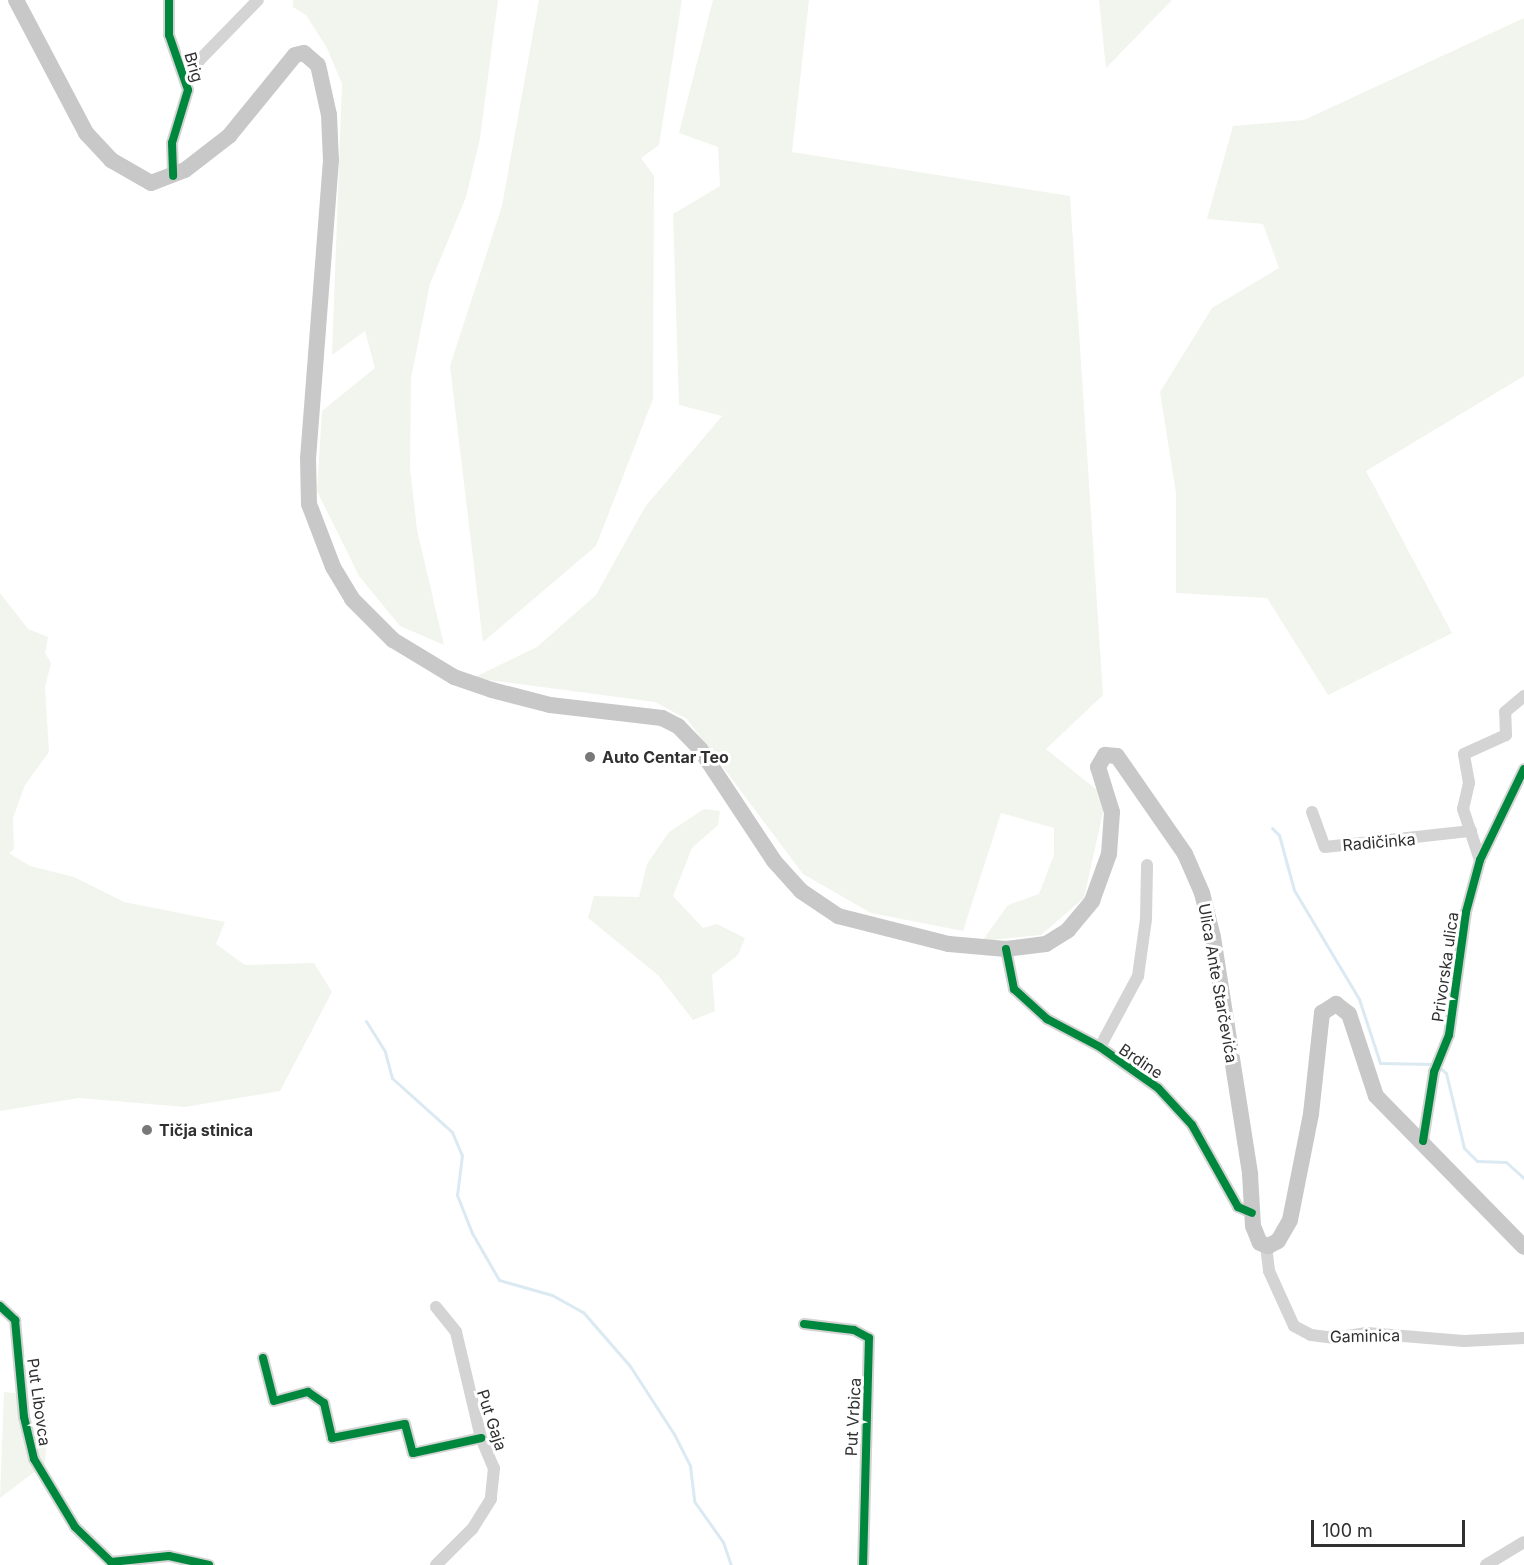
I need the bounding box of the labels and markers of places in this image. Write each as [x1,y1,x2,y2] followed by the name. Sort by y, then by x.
[602,747,729,767] place label: Auto Centar Teo
[583,750,597,764] marker: Auto Centar Teo
[159,1120,253,1140] place label: Tičja stinica
[140,1123,154,1137] marker: Tičja stinica

